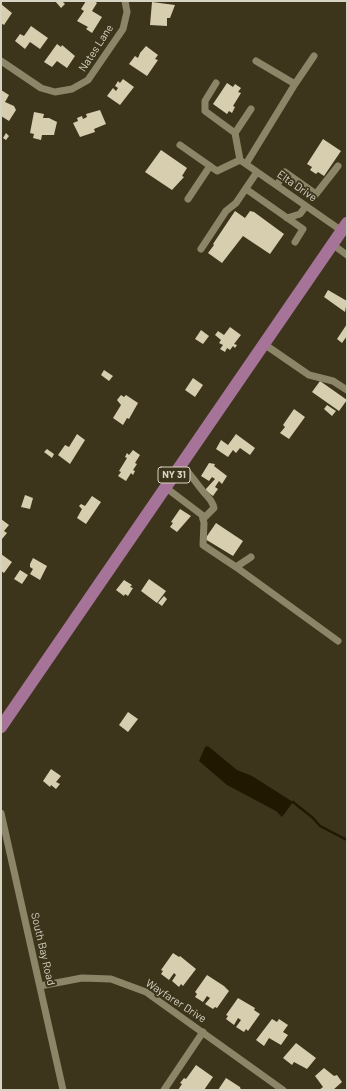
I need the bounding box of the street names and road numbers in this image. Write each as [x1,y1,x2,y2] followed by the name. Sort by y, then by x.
[76,22,116,74] street label: Nates Lane
[275,168,319,204] street label: Elta Drive
[158,467,190,483] road number: NY 31
[28,911,58,987] street label: South Bay Road
[143,977,209,1025] street label: Wayfarer Drive

